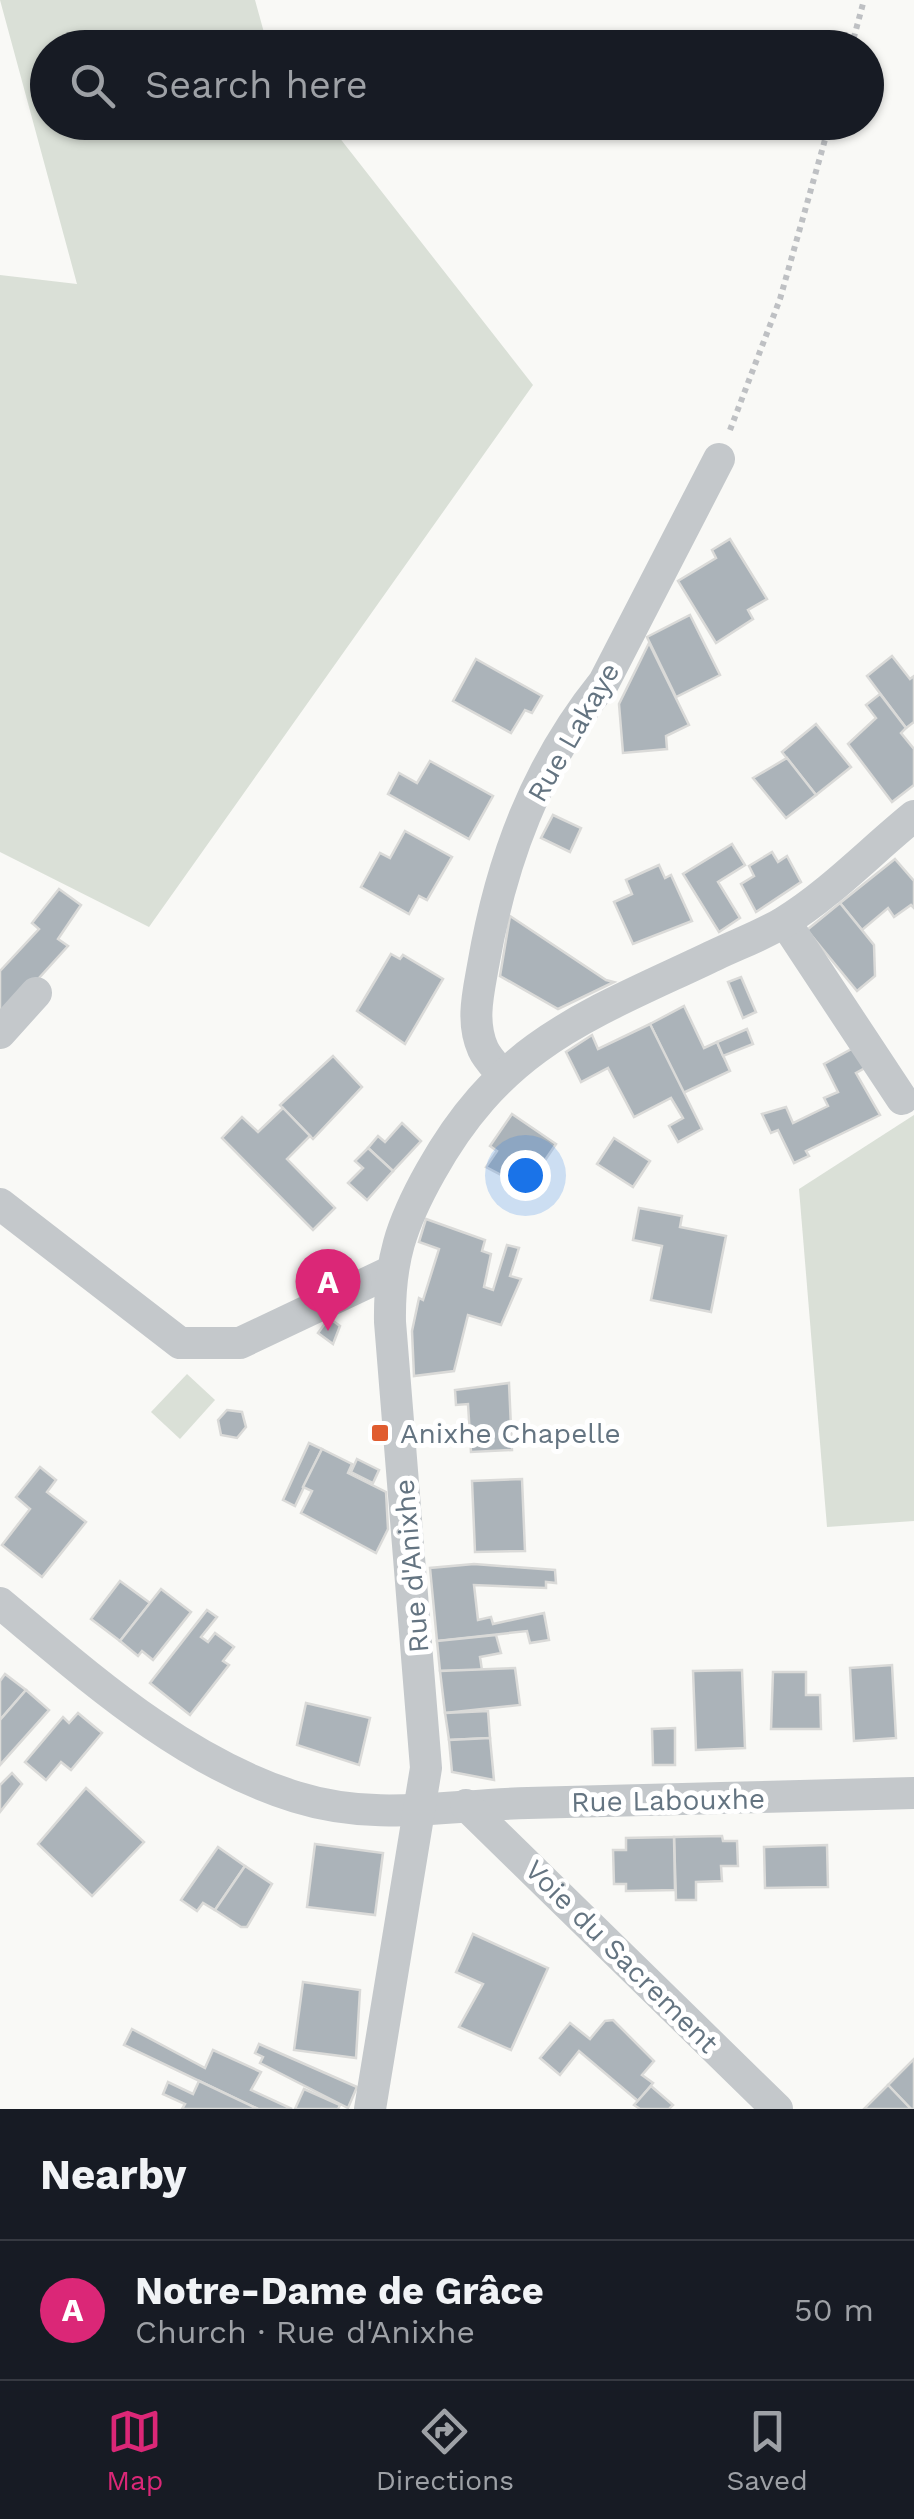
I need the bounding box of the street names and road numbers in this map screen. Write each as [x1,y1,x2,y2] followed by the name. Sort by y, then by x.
[520,657,627,808] street label: Rue Lakaye
[387,1478,436,1654] street label: Rue d'Anixhe
[571,1782,765,1819] street label: Rue Labouxhe
[518,1853,725,2060] street label: Voie du Sacrement

